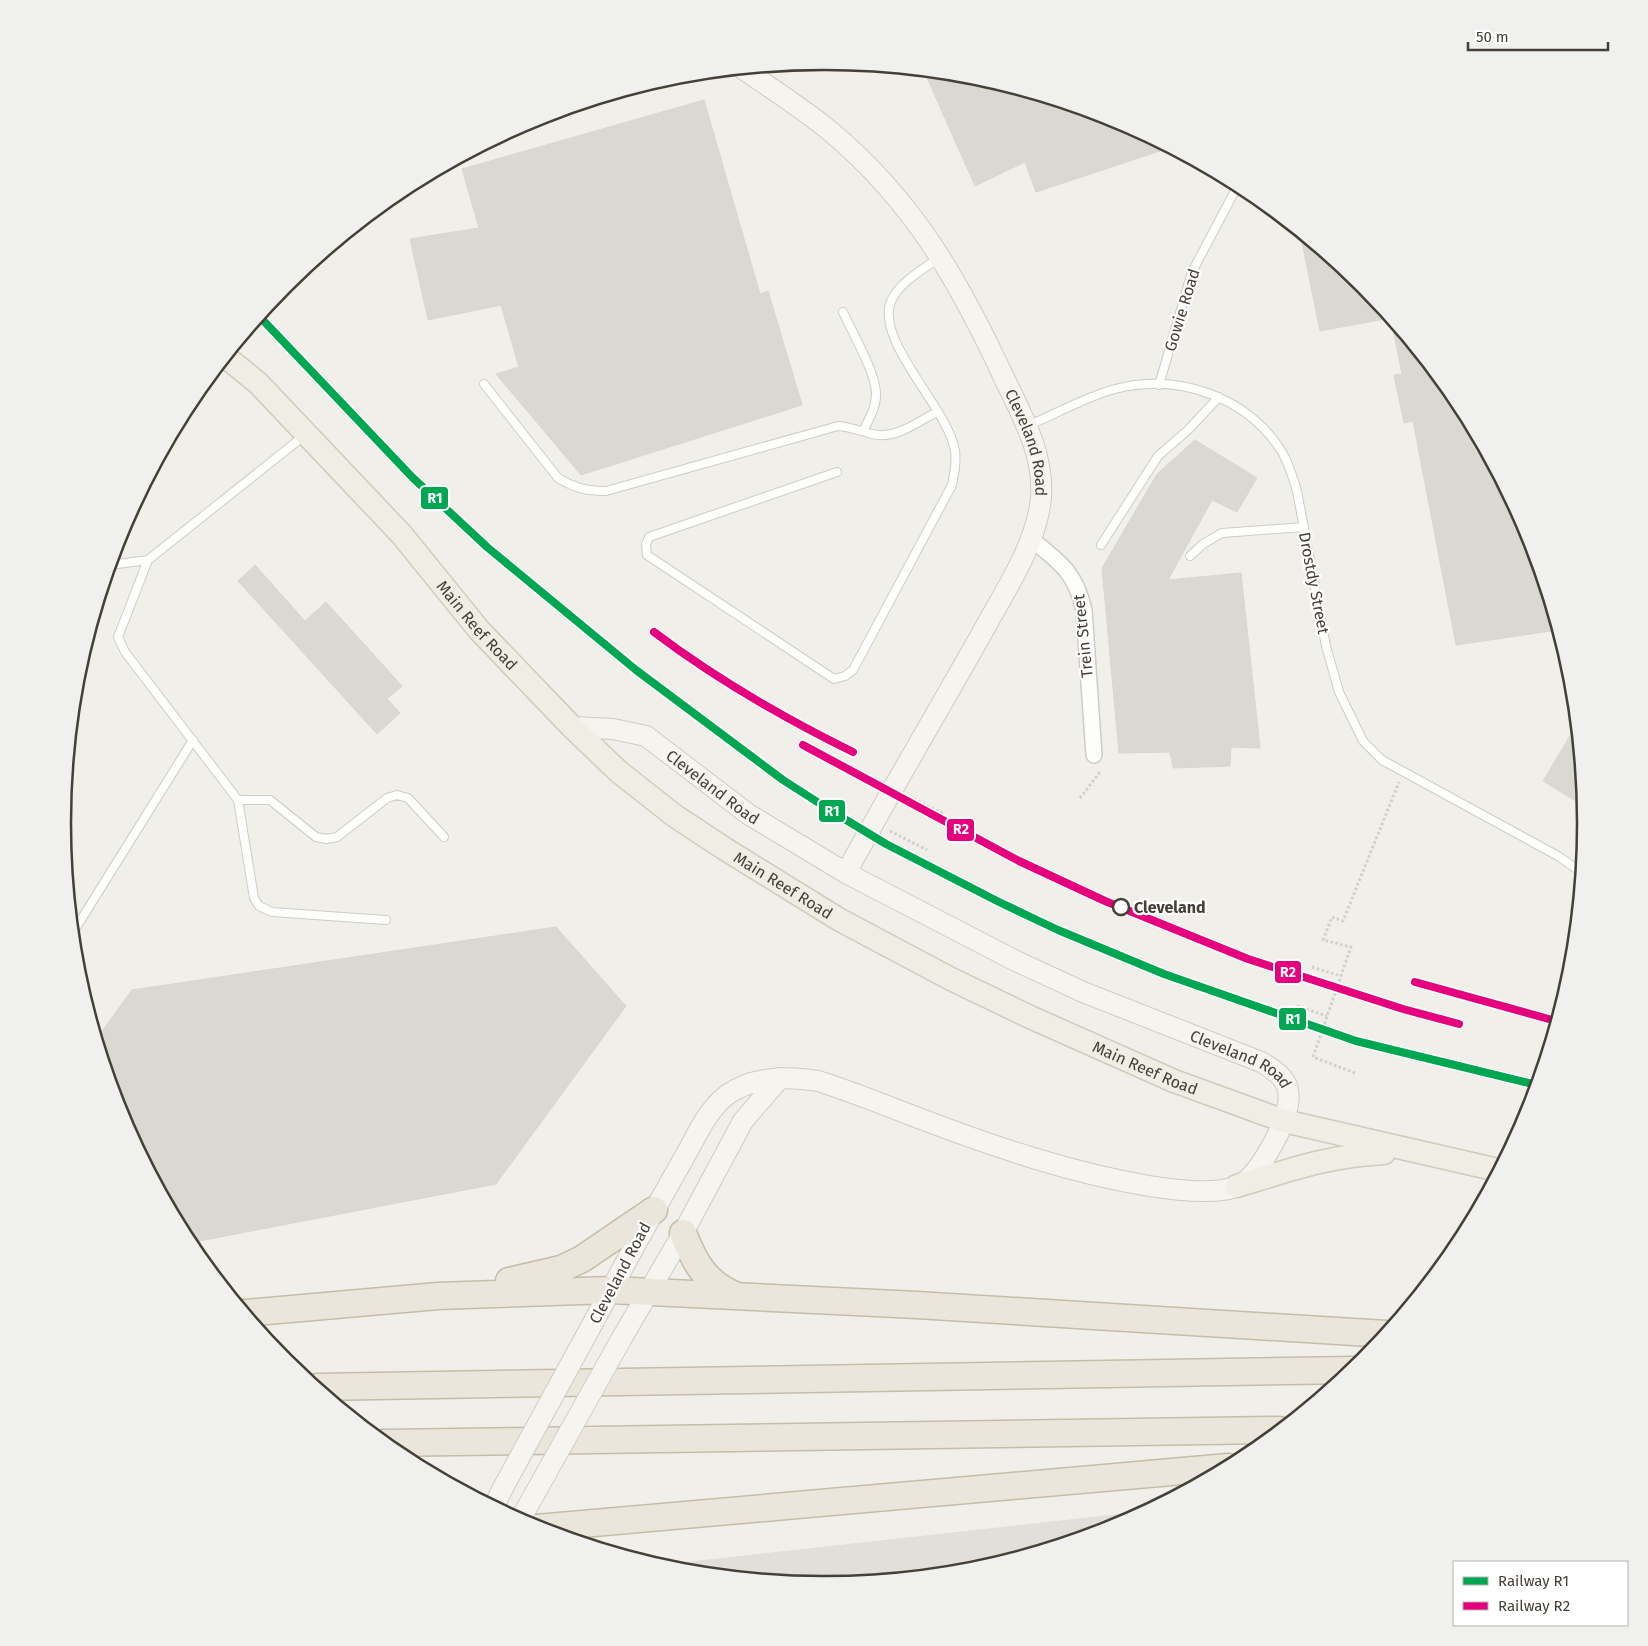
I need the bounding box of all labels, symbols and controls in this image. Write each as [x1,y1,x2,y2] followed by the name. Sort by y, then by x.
[1468,20,1608,52] scale bar
[1476,28,1509,46] text: 50 m
[1160,266,1204,354] street label: Gowie Road
[1001,386,1051,496] street label: Cleveland Road
[420,486,449,510] line badge: R1
[428,490,442,507] text: R1
[1295,530,1333,636] street label: Drostdy Street
[433,576,522,674] street label: Main Reef Road
[1069,593,1097,679] street label: Trein Street
[663,746,763,828] street label: Cleveland Road
[818,799,846,823] line badge: R1
[825,803,839,820] text: R1
[946,818,975,842] line badge: R2
[953,821,969,838] text: R2
[730,847,836,923] street label: Main Reef Road
[1112,898,1130,916] marker: Cleveland
[1134,898,1206,917] place label: Cleveland
[1274,960,1302,984] line badge: R2
[1280,964,1296,981] text: R2
[1278,1007,1307,1031] line badge: R1
[1286,1011,1300,1028] text: R1
[1188,1026,1296,1091] street label: Cleveland Road
[1090,1037,1201,1098] street label: Main Reef Road
[585,1219,655,1327] street label: Cleveland Road
[1453,1561,1628,1626] legend
[1498,1572,1569,1590] text: Railway R1
[1498,1597,1570,1615] text: Railway R2

